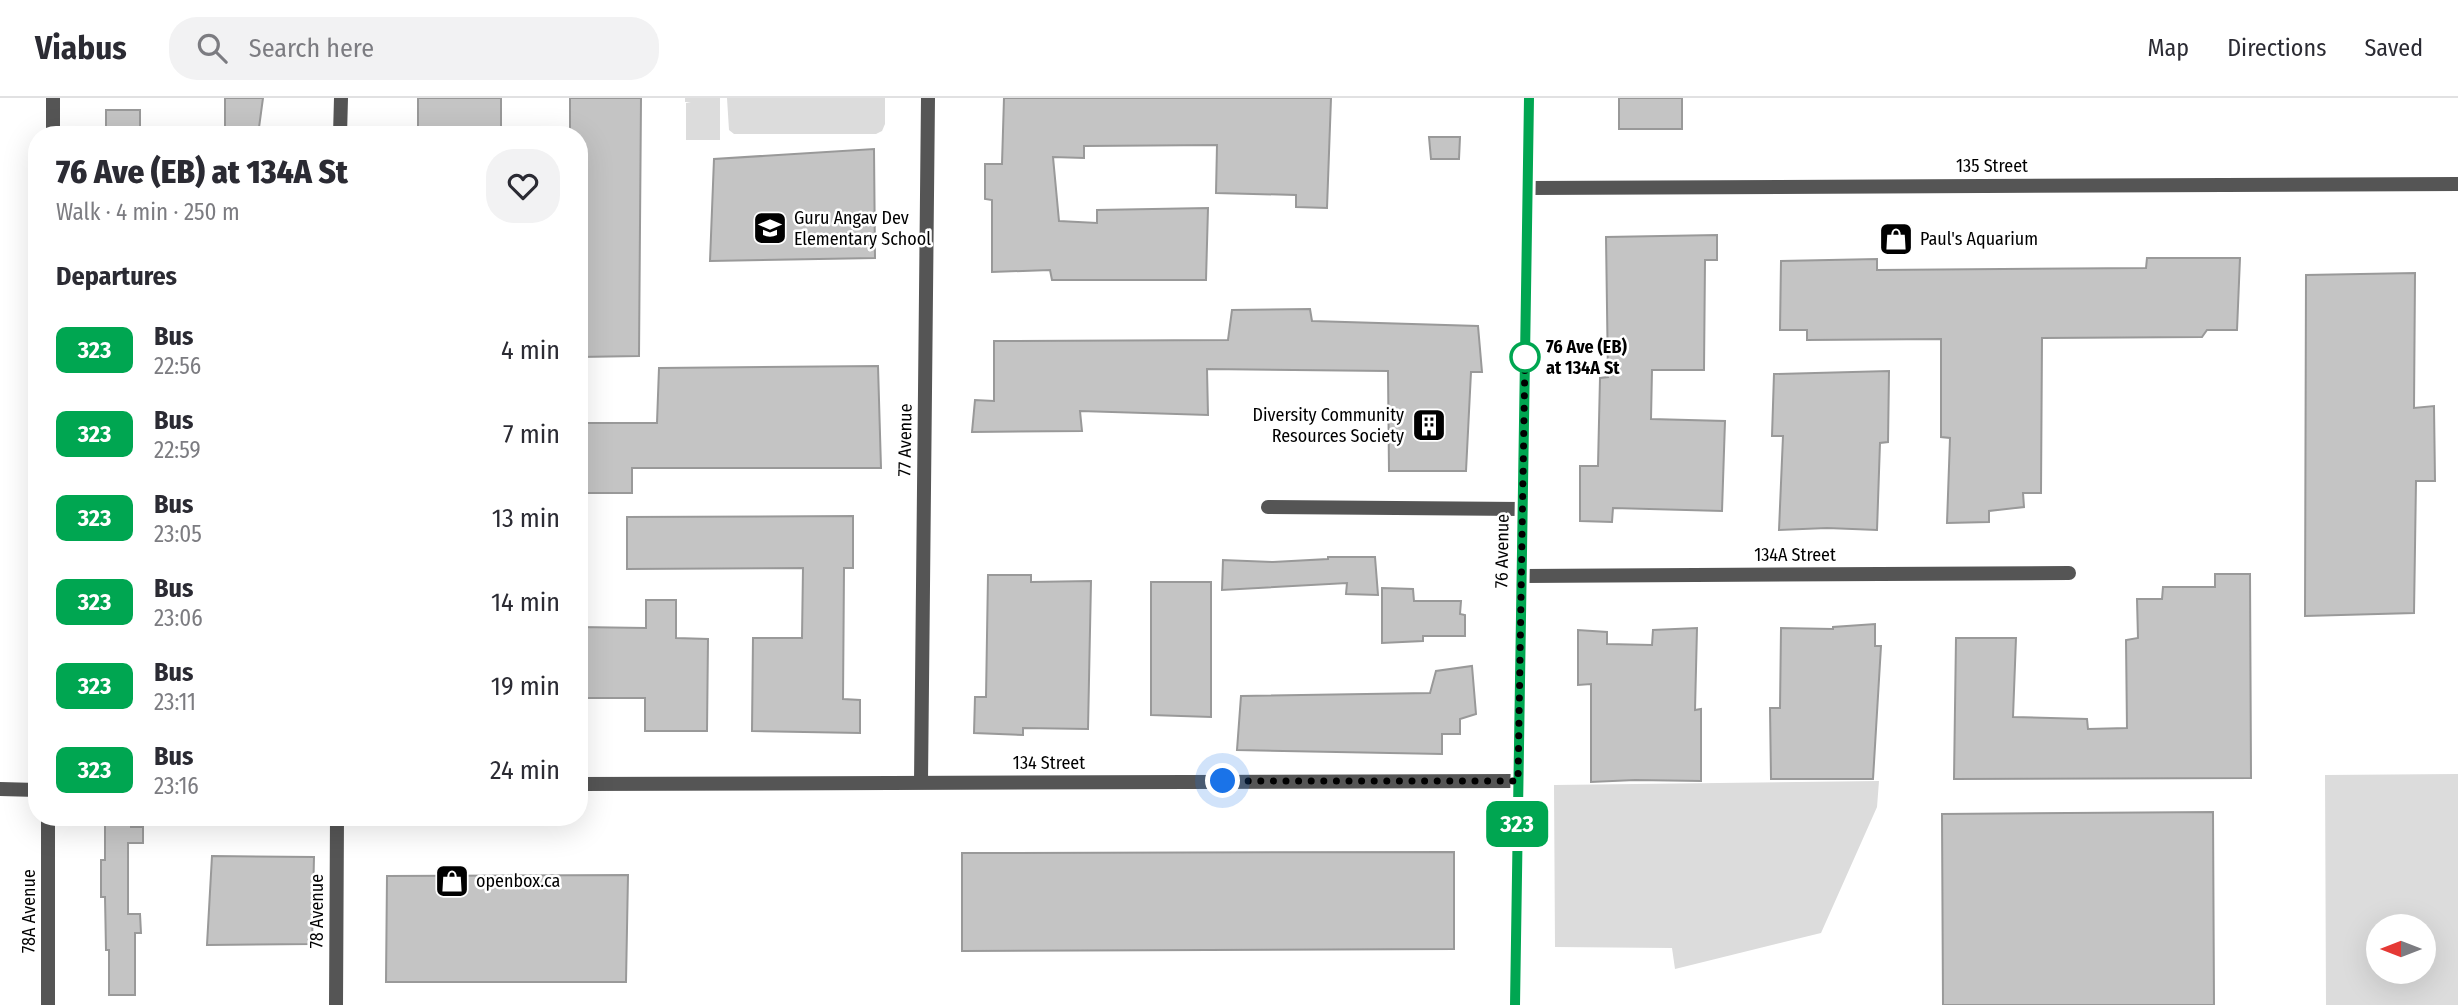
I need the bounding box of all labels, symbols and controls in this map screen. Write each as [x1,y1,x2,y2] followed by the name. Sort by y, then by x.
[169,17,659,80] search box
[35,28,127,68] text: Viabus
[193,29,231,67] icon: search
[249,33,374,64] text: Search here
[2148,34,2189,62] text: Map
[2227,34,2326,62] text: Directions
[2364,34,2423,62] text: Saved
[486,149,560,223] button: heart
[56,152,348,192] text: 76 Ave (EB) at 134A St
[1956,155,2028,177] street label: 135 Street
[56,198,240,226] text: Walk · 4 min · 250 m
[794,207,931,250] place label: Guru Angav Dev Elementary School
[751,209,789,247] school or university icon: Guru Angav Dev Elementary School
[1877,220,1915,258] shop icon: Paul's Aquarium
[1920,228,2038,250] place label: Paul's Aquarium
[56,261,177,292] text: Departures
[154,321,193,352] text: Bus
[501,335,560,366] text: 4 min
[78,336,111,364] text: 323
[1546,336,1627,379] place label: 76 Ave (EB) at 134A St
[1510,342,1540,372] marker: 76 Ave (EB) at 134A St
[154,352,201,380] text: 22:56
[893,403,917,477] street label: 77 Avenue
[1253,404,1404,447] place label: Diversity Community Resources Society
[154,405,193,436] text: Bus
[1410,406,1448,444] building icon: Diversity Community Resources Society
[503,419,560,450] text: 7 min
[78,420,111,448] text: 323
[154,436,201,464] text: 22:59
[154,489,193,520] text: Bus
[492,503,560,534] text: 13 min
[78,504,111,532] text: 323
[1490,514,1514,588] street label: 76 Avenue
[154,520,202,548] text: 23:05
[1754,544,1836,566] street label: 134A Street
[154,573,193,604] text: Bus
[491,587,560,618] text: 14 min
[78,588,111,616] text: 323
[154,604,203,632] text: 23:06
[154,657,193,688] text: Bus
[491,671,560,702] text: 19 min
[78,672,111,700] text: 323
[154,688,196,716] text: 23:11
[154,741,193,772] text: Bus
[1013,752,1085,774] street label: 134 Street
[490,755,560,786] text: 24 min
[78,756,111,784] text: 323
[1205,763,1240,798] your location
[154,772,199,800] text: 23:16
[1477,801,1557,847] line badge: 323
[1500,810,1534,838] text: 323
[433,862,471,900] shop icon: openbox.ca
[18,869,40,953] street label: 78A Avenue
[476,870,560,892] place label: openbox.ca
[306,874,328,948] street label: 78 Avenue
[2366,914,2436,984] north arrow
[2366,914,2436,984] map controls

